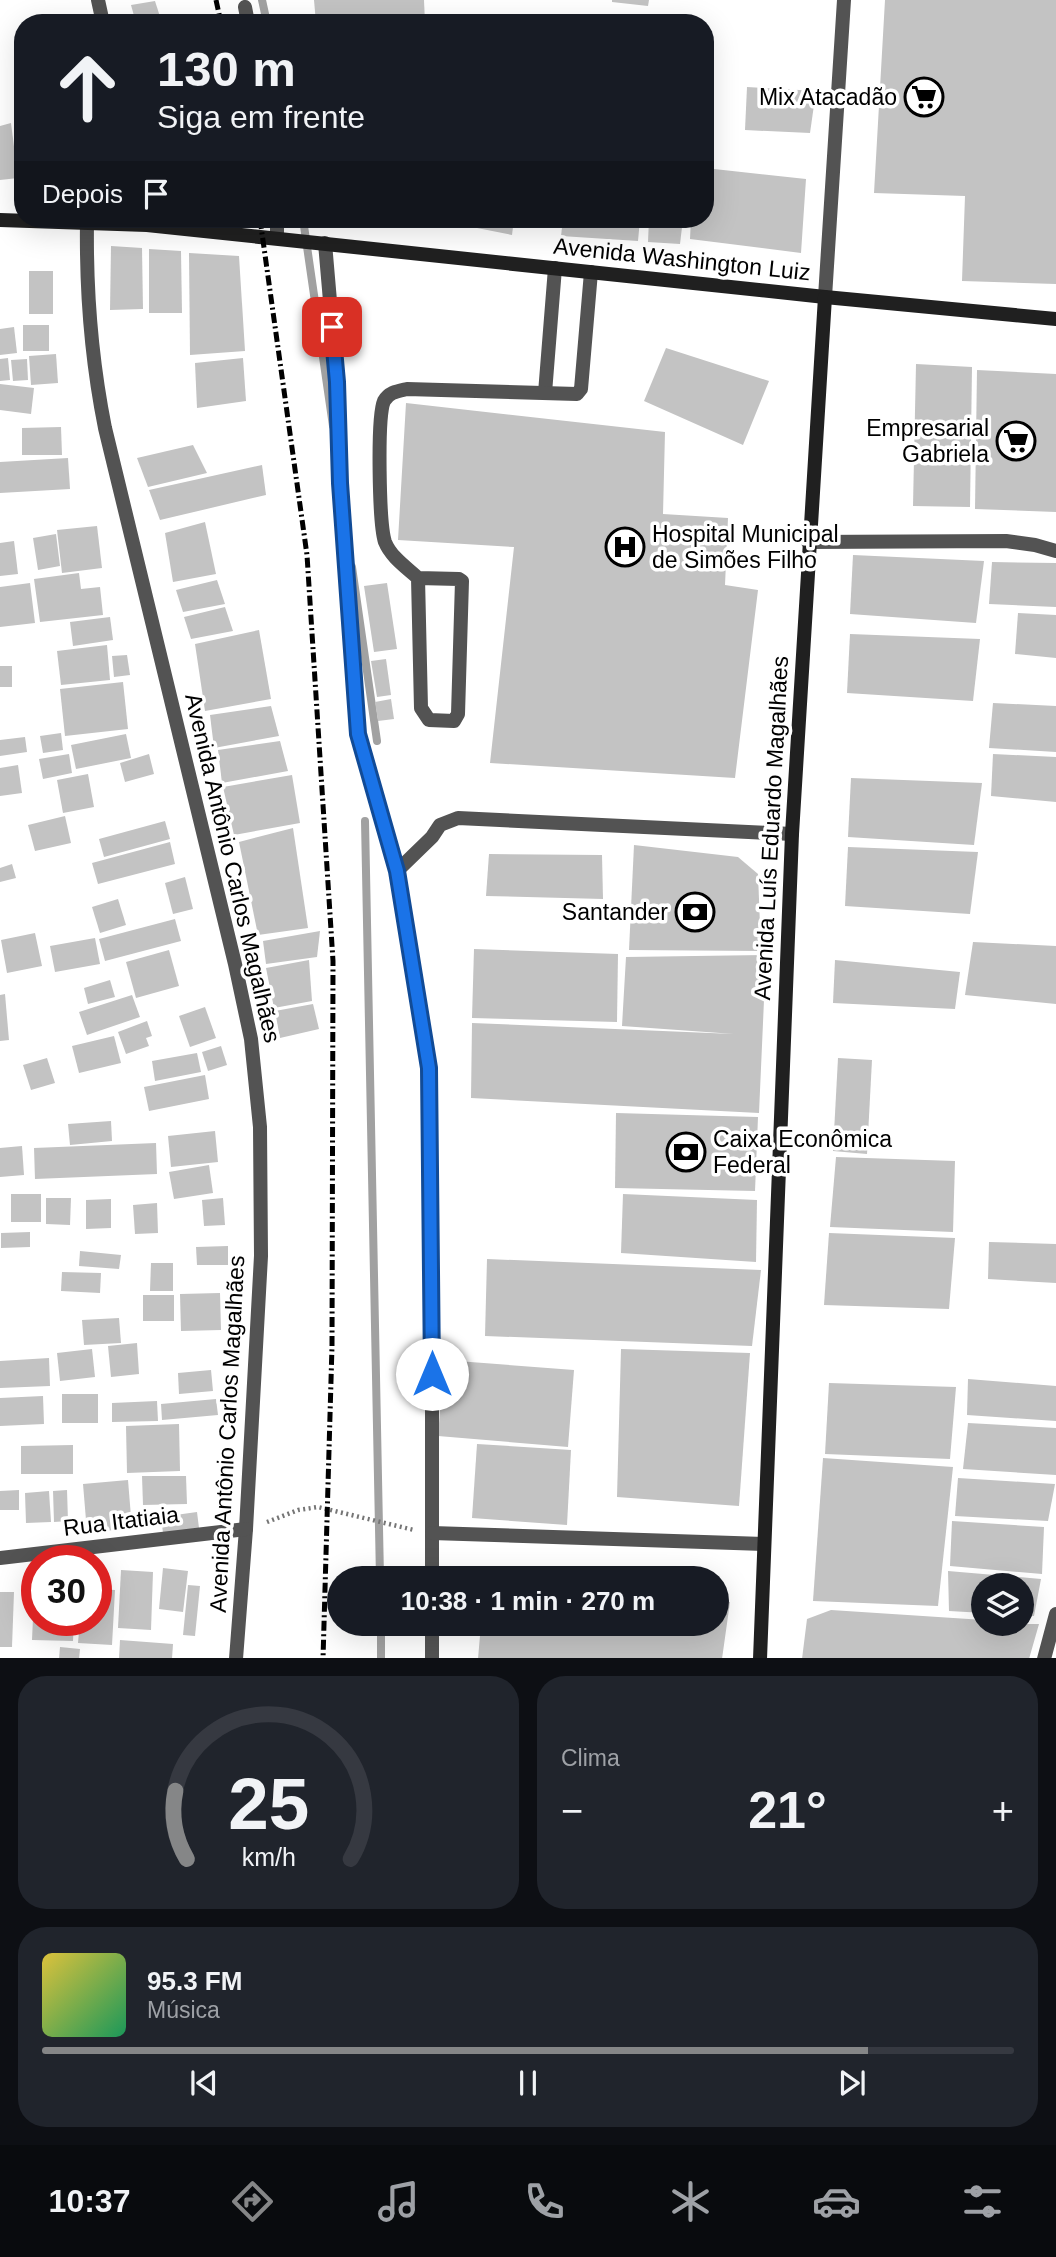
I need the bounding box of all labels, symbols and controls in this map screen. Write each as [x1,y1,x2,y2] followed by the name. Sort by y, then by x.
[42,42,133,133] icon: ahead
[157,42,296,96] text: 130 m
[903,76,945,118] supermarket icon: Mix Atacadão
[759,84,897,110] place label: Mix Atacadão
[157,99,365,135] text: Siga em frente
[137,175,175,213] icon: arrive
[42,179,123,209] text: Depois
[552,233,812,285] street label: Avenida Washington Luiz
[302,297,362,357] pin
[313,308,351,346] icon: arrive
[866,415,989,467] place label: Empresarial Gabriela
[995,420,1037,462] supermarket icon: Empresarial Gabriela
[652,521,839,573] place label: Hospital Municipal de Simões Filho
[604,526,646,568] hospital icon: Hospital Municipal de Simões Filho
[749,655,793,1001] street label: Avenida Luís Eduardo Magalhães
[180,691,286,1045] street label: Avenida Antônio Carlos Magalhães
[674,891,716,933] bank icon: Santander
[562,899,668,925] place label: Santander
[713,1126,892,1178] place label: Caixa Econômica Federal
[665,1131,707,1173] bank icon: Caixa Econômica Federal
[205,1255,249,1613] street label: Avenida Antônio Carlos Magalhães
[395,1337,469,1411] position arrow
[62,1501,181,1541] street label: Rua Itatiaia
[21,1545,112,1636] speed limit sign: 30
[971,1573,1034,1636] map controls
[971,1573,1034,1636] button: layers
[401,1586,655,1616] text: 10:38 · 1 min · 270 m
[561,1745,620,1771] text: Clima
[228,1763,309,1844] text: 25
[748,1781,827,1839] text: 21°
[561,1790,583,1832] text: −
[992,1790,1014,1832] text: +
[241,1842,296,1870] text: km/h
[147,1966,242,1996] text: 95.3 FM
[147,1997,220,2023] text: Música
[185,2064,223,2102] icon: previous
[509,2064,547,2102] icon: pause
[833,2064,871,2102] icon: next
[228,2177,277,2226] icon: directions
[374,2177,423,2226] icon: music
[520,2177,569,2226] icon: phone
[666,2177,715,2226] icon: climate
[812,2177,861,2226] icon: car
[958,2177,1007,2226] icon: filters
[49,2183,130,2219] text: 10:37

